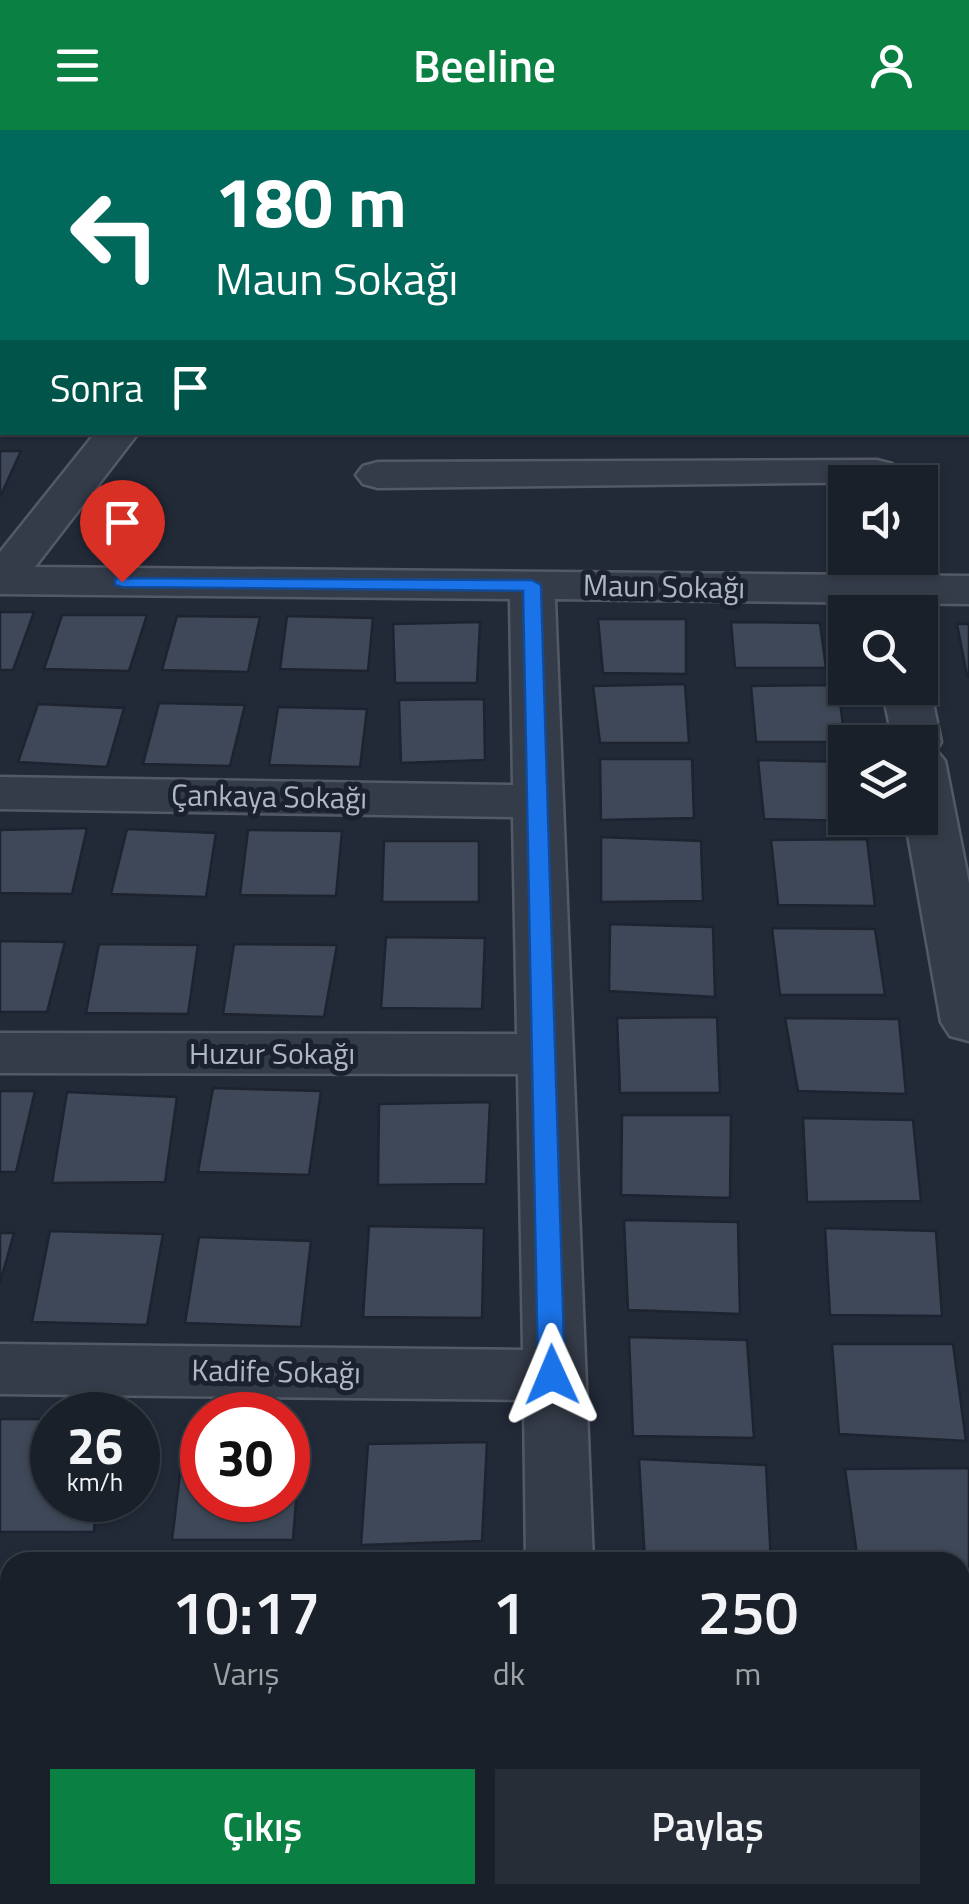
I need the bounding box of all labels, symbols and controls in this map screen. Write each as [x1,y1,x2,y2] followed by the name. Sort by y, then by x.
[413,31,556,99] text: Beeline
[50,38,105,93] icon: menu
[864,38,919,93] icon: person
[215,148,407,254] text: 180 m
[50,170,180,300] icon: left
[215,244,458,312] text: Maun Sokağı
[50,359,143,417] text: Sonra
[163,360,218,415] icon: arrive
[828,465,938,835] map controls
[828,465,938,575] button: sound
[80,480,165,583] pin
[95,495,150,550] icon: arrive
[582,562,746,610] street label: Maun Sokağı
[828,595,938,705] button: search
[828,725,938,835] button: layers
[171,771,367,821] street label: Çankaya Sokağı
[189,1030,355,1076] street label: Huzur Sokağı
[500,1323,604,1427] position arrow
[191,1347,361,1395] street label: Kadife Sokağı
[180,1392,310,1522] speed limit sign: 30
[67,1407,123,1483] text: 26
[67,1463,123,1501] text: km/h
[172,1566,320,1657] text: 10:17
[492,1566,526,1657] text: 1
[697,1566,798,1657] text: 250
[213,1649,279,1697] text: Varış
[493,1649,525,1697] text: dk
[734,1649,761,1697] text: m
[50,1769,475,1884] button: Çıkış
[495,1769,920,1884] button: Paylaş

